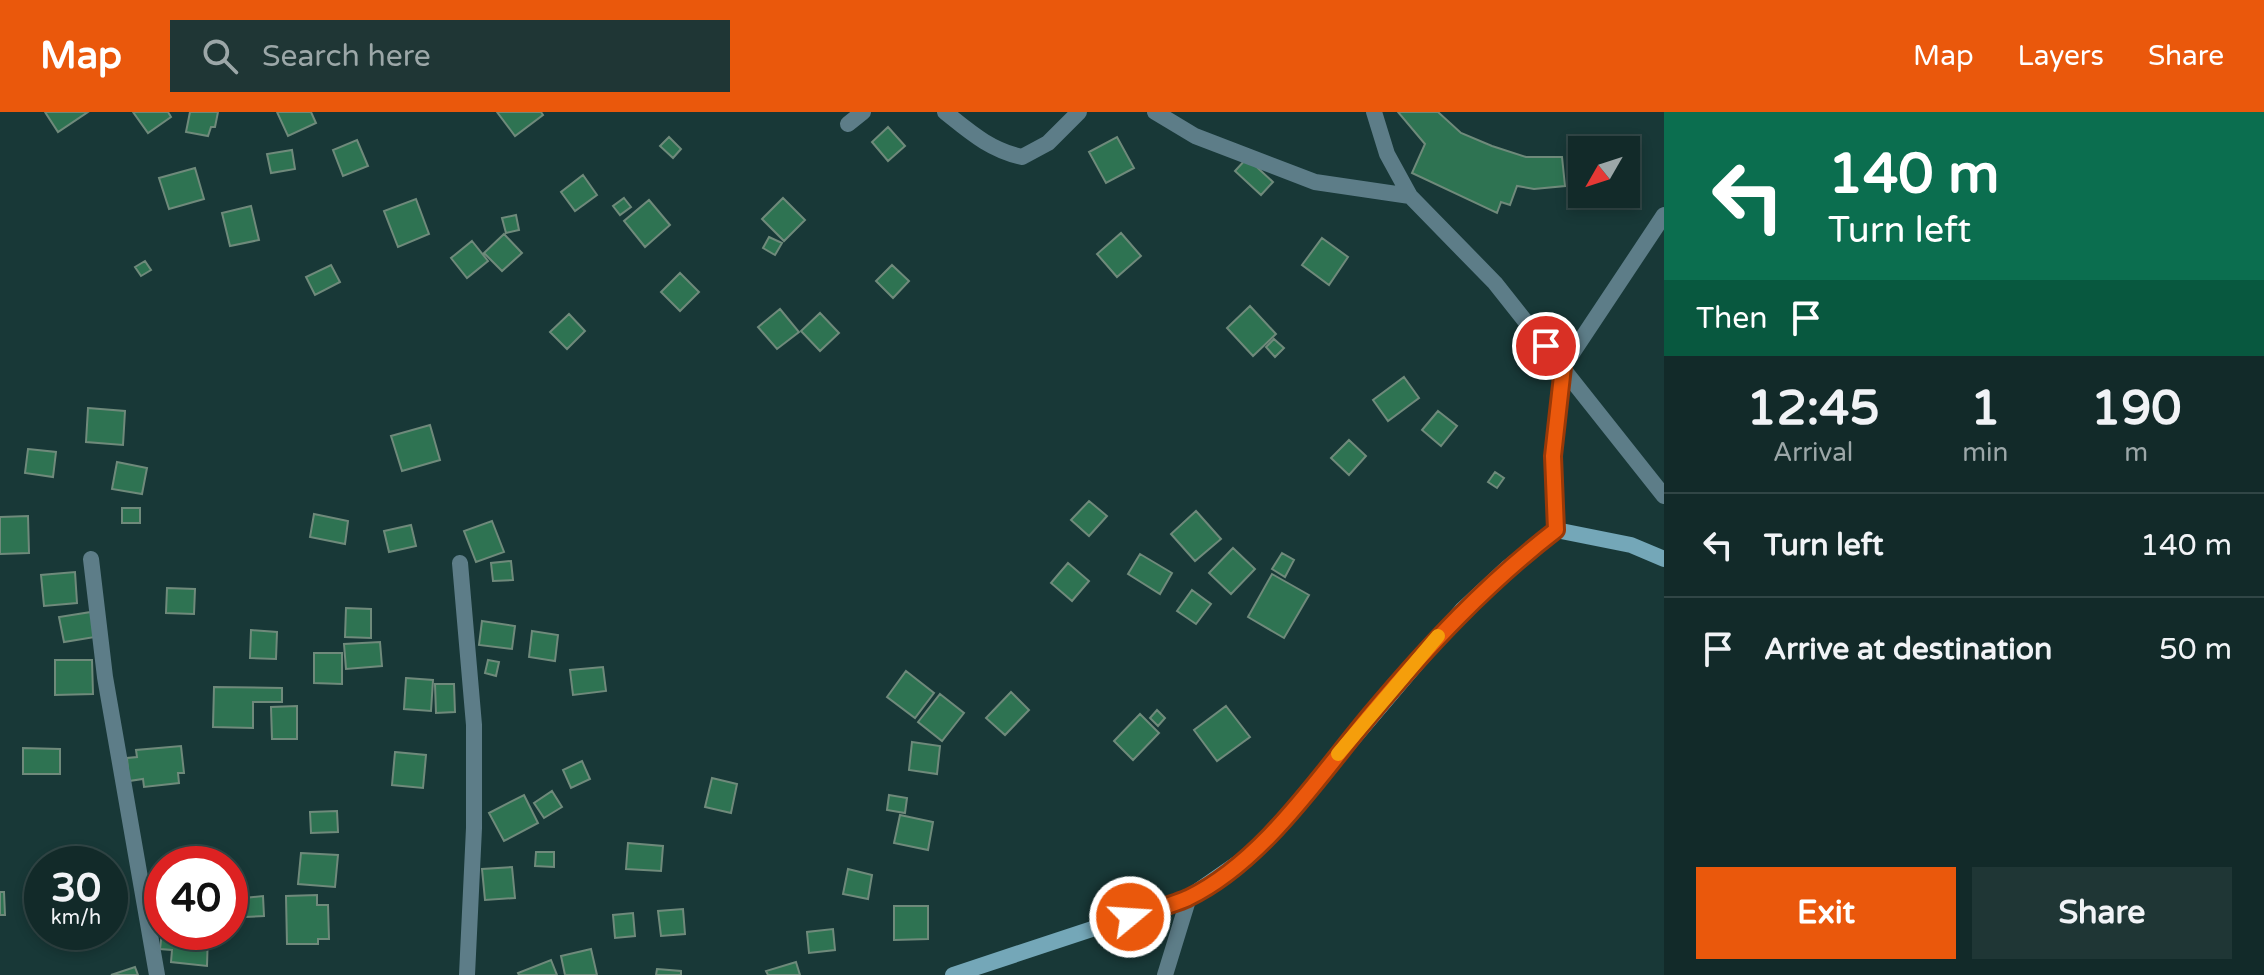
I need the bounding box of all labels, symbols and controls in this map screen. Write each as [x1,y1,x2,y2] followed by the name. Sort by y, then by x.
[170,20,730,92] search box
[40,33,122,79] text: Map
[198,34,242,78] icon: search
[262,38,431,75] text: Search here
[1913,39,1974,73] text: Map
[2018,39,2104,73] text: Layers
[2148,39,2224,73] text: Share
[1568,136,1640,208] north arrow
[1568,136,1640,208] map controls
[1828,141,1999,208] text: 140 m
[1696,144,1800,248] icon: left
[1828,209,1971,252] text: Turn left
[1784,296,1828,340] icon: arrive
[1696,300,1768,337] text: Then
[1512,312,1580,380] pin
[1524,324,1568,368] icon: arrive
[1747,380,1880,438] text: 12:45
[1970,380,2000,438] text: 1
[2091,380,2181,438] text: 190
[1773,437,1853,468] text: Arrival
[1962,437,2008,468] text: min
[2124,437,2148,468] text: m
[1696,523,1740,567] icon: left
[1764,527,1883,564] text: Turn left
[2140,527,2232,564] text: 140 m
[1696,627,1740,671] icon: arrive
[1764,631,2052,668] text: Arrive at destination
[2159,631,2232,668] text: 50 m
[144,846,248,950] speed limit sign: 40
[51,864,101,912] text: 30
[1696,867,1956,959] button: Exit
[1972,867,2232,959] button: Share
[1088,875,1172,959] position arrow
[51,906,101,930] text: km/h

